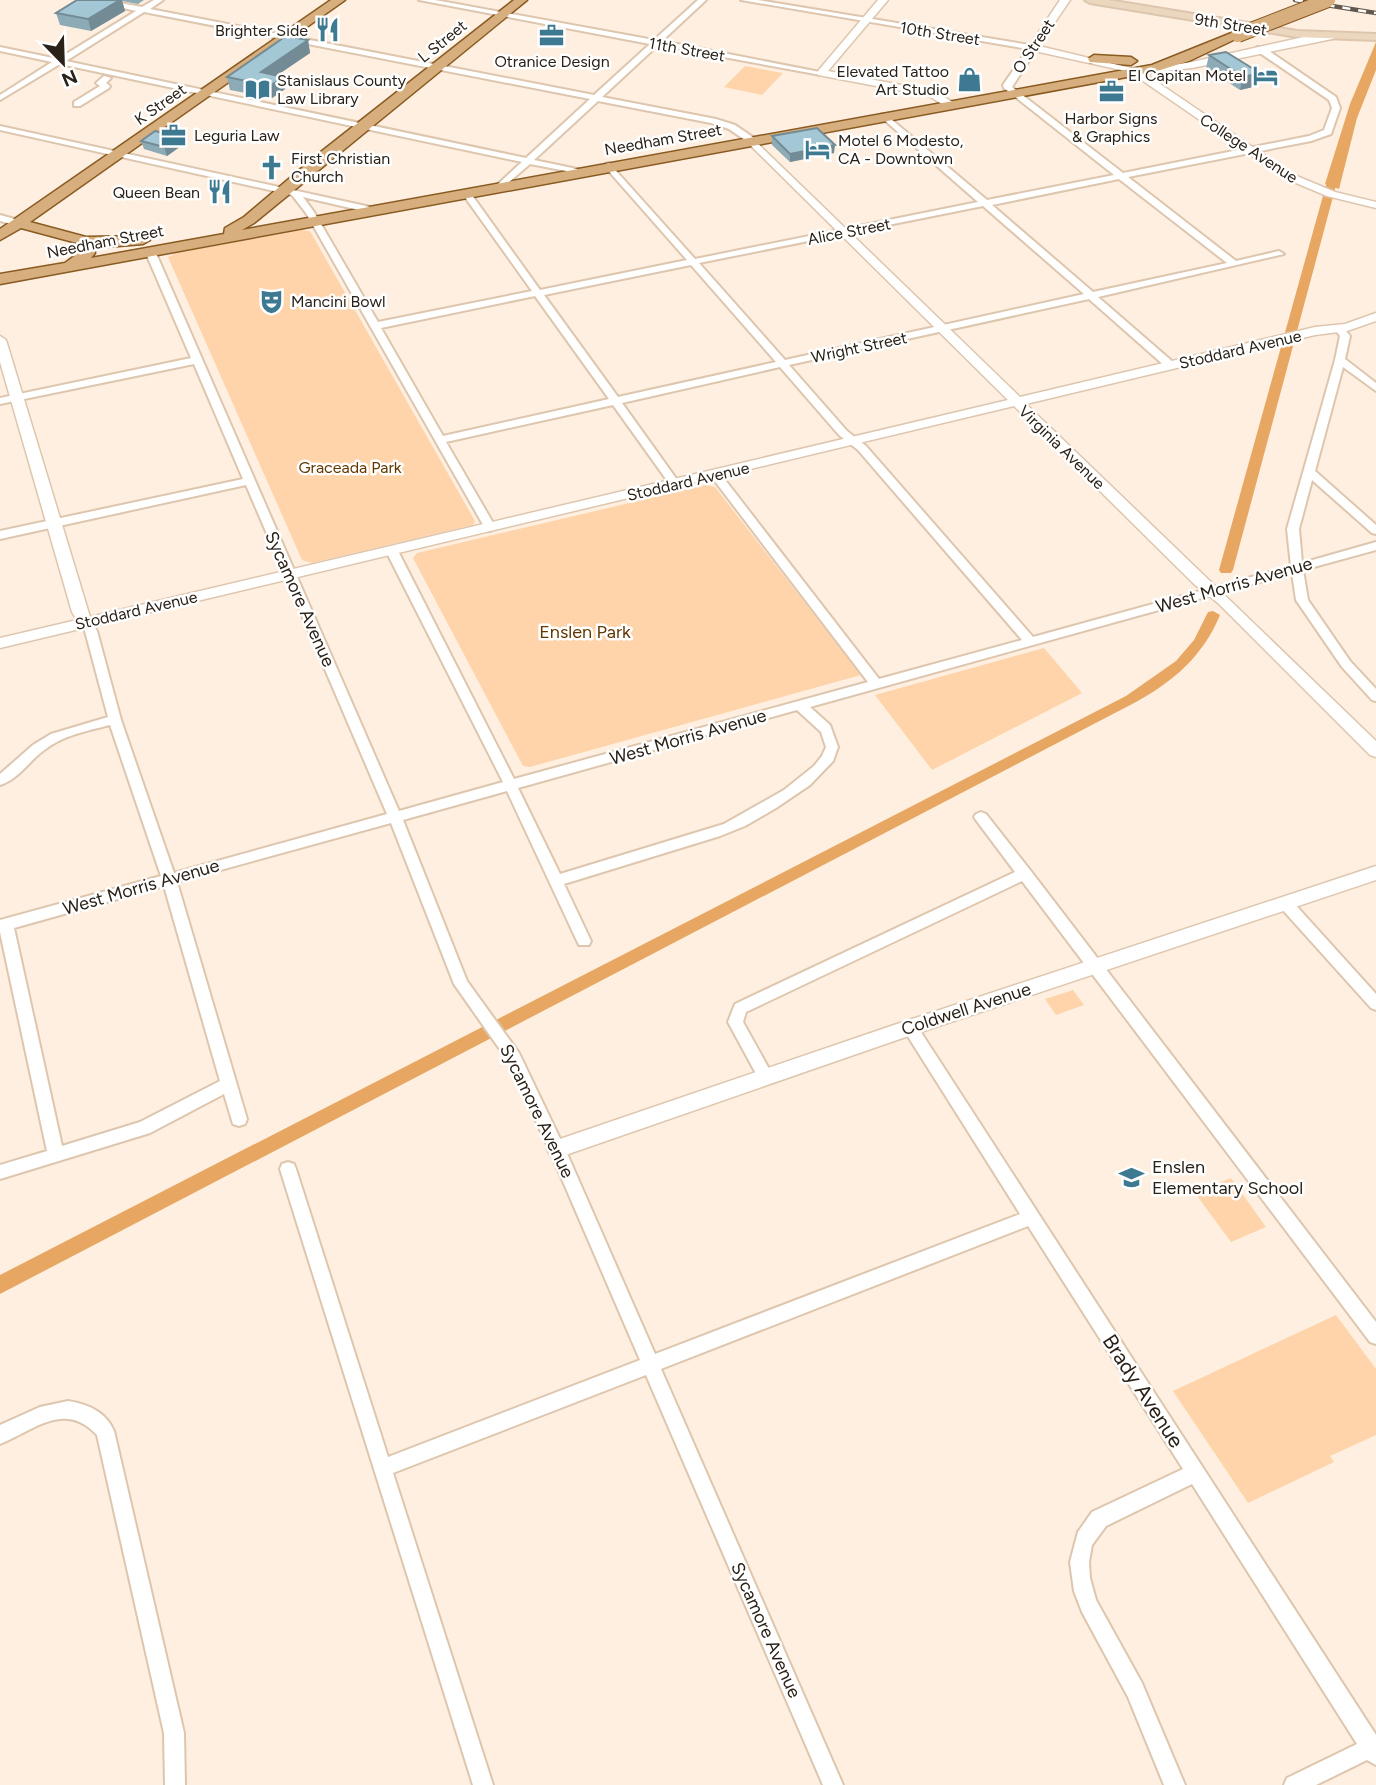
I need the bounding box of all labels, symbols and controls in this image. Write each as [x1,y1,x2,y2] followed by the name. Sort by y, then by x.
[1193,9,1268,40] street label: 9th Street
[314,16,342,44] restaurant icon: Brighter Side
[414,16,470,67] street label: L Street
[1008,16,1058,77] street label: O Street
[899,18,981,49] street label: 10th Street
[215,21,308,40] place label: Brighter Side
[538,21,566,49] office icon: Otranice Design
[28,28,98,98] north arrow
[647,33,726,66] street label: 11th Street
[494,52,610,71] place label: Otranice Design
[1252,61,1280,89] hotel icon: El Capitan Motel
[836,62,949,99] place label: Elevated Tattoo Art Studio
[58,65,81,92] text: N
[955,66,983,94] shop icon: Elevated Tattoo Art Studio
[1128,66,1246,85] place label: El Capitan Motel
[277,71,407,108] place label: Stanislaus County Law Library
[243,75,271,103] library icon: Stanislaus County Law Library
[1097,78,1125,106] office icon: Harbor Signs & Graphics
[131,80,190,129] street label: K Street
[1065,109,1157,146] place label: Harbor Signs & Graphics
[1196,110,1301,187] street label: College Avenue
[603,120,723,159] street label: Needham Street
[160,121,188,149] office icon: Leguria Law
[194,126,280,145] place label: Leguria Law
[838,131,963,168] place label: Motel 6 Modesto, CA - Downtown
[804,135,832,163] hotel icon: Motel 6 Modesto, CA - Downtown
[291,149,390,186] place label: First Christian Church
[257,153,285,181] church icon: First Christian Church
[206,178,234,206] restaurant icon: Queen Bean
[113,183,200,202] place label: Queen Bean
[806,214,892,249] street label: Alice Street
[45,221,165,262] street label: Needham Street
[257,287,285,315] theatre icon: Mancini Bowl
[291,292,386,311] place label: Mancini Bowl
[1177,326,1303,373] street label: Stoddard Avenue
[809,328,909,367] street label: Wright Street
[1015,402,1109,493] street label: Virginia Avenue
[298,458,402,477] park label: Graceada Park
[625,458,751,505] street label: Stoddard Avenue
[260,528,340,670] street label: Sycamore Avenue
[1153,552,1315,618] street label: West Morris Avenue
[73,587,199,634] street label: Stoddard Avenue
[539,621,631,643] park label: Enslen Park
[607,704,769,770] street label: West Morris Avenue
[60,854,222,920] street label: West Morris Avenue
[898,978,1034,1040] street label: Coldwell Avenue
[495,1040,579,1182] street label: Sycamore Avenue
[1152,1156,1303,1199] place label: Enslen Elementary School
[1118,1163,1146,1191] school or university icon: Enslen Elementary School
[1097,1329,1189,1452] street label: Brady Avenue
[726,1559,806,1701] street label: Sycamore Avenue

